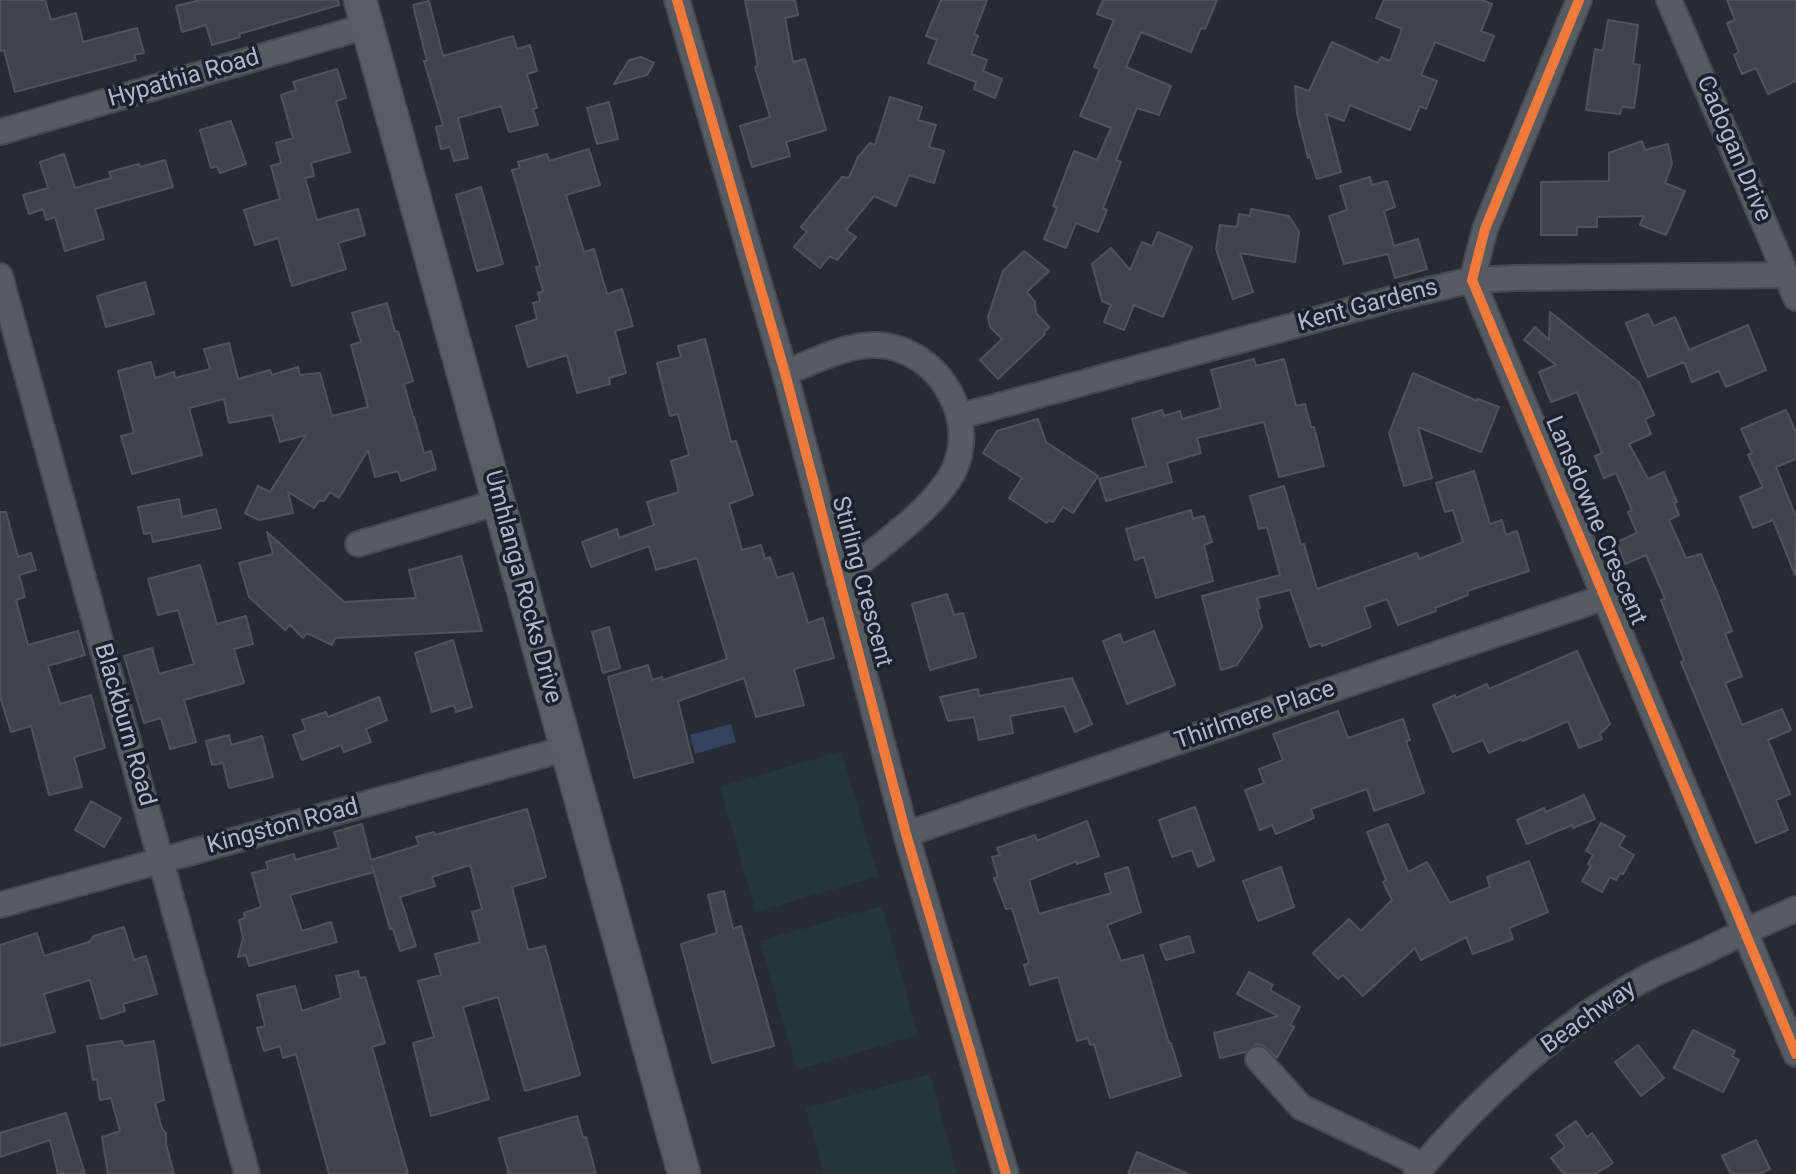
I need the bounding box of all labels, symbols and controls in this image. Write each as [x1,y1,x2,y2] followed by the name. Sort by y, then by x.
[105,44,263,114] street label: Hypathia Road
[1689,72,1777,226] street label: Cadogan Drive
[1295,273,1441,339] street label: Kent Gardens
[1538,412,1652,630] street label: Lansdowne Crescent
[477,467,567,707] street label: Umhlanga Rocks Drive
[824,494,898,670] street label: Stirling Crescent
[87,640,161,810] street label: Blackburn Road
[1171,675,1339,757] street label: Thirlmere Place
[204,793,362,861] street label: Kingston Road
[1536,975,1642,1061] street label: Beachway

